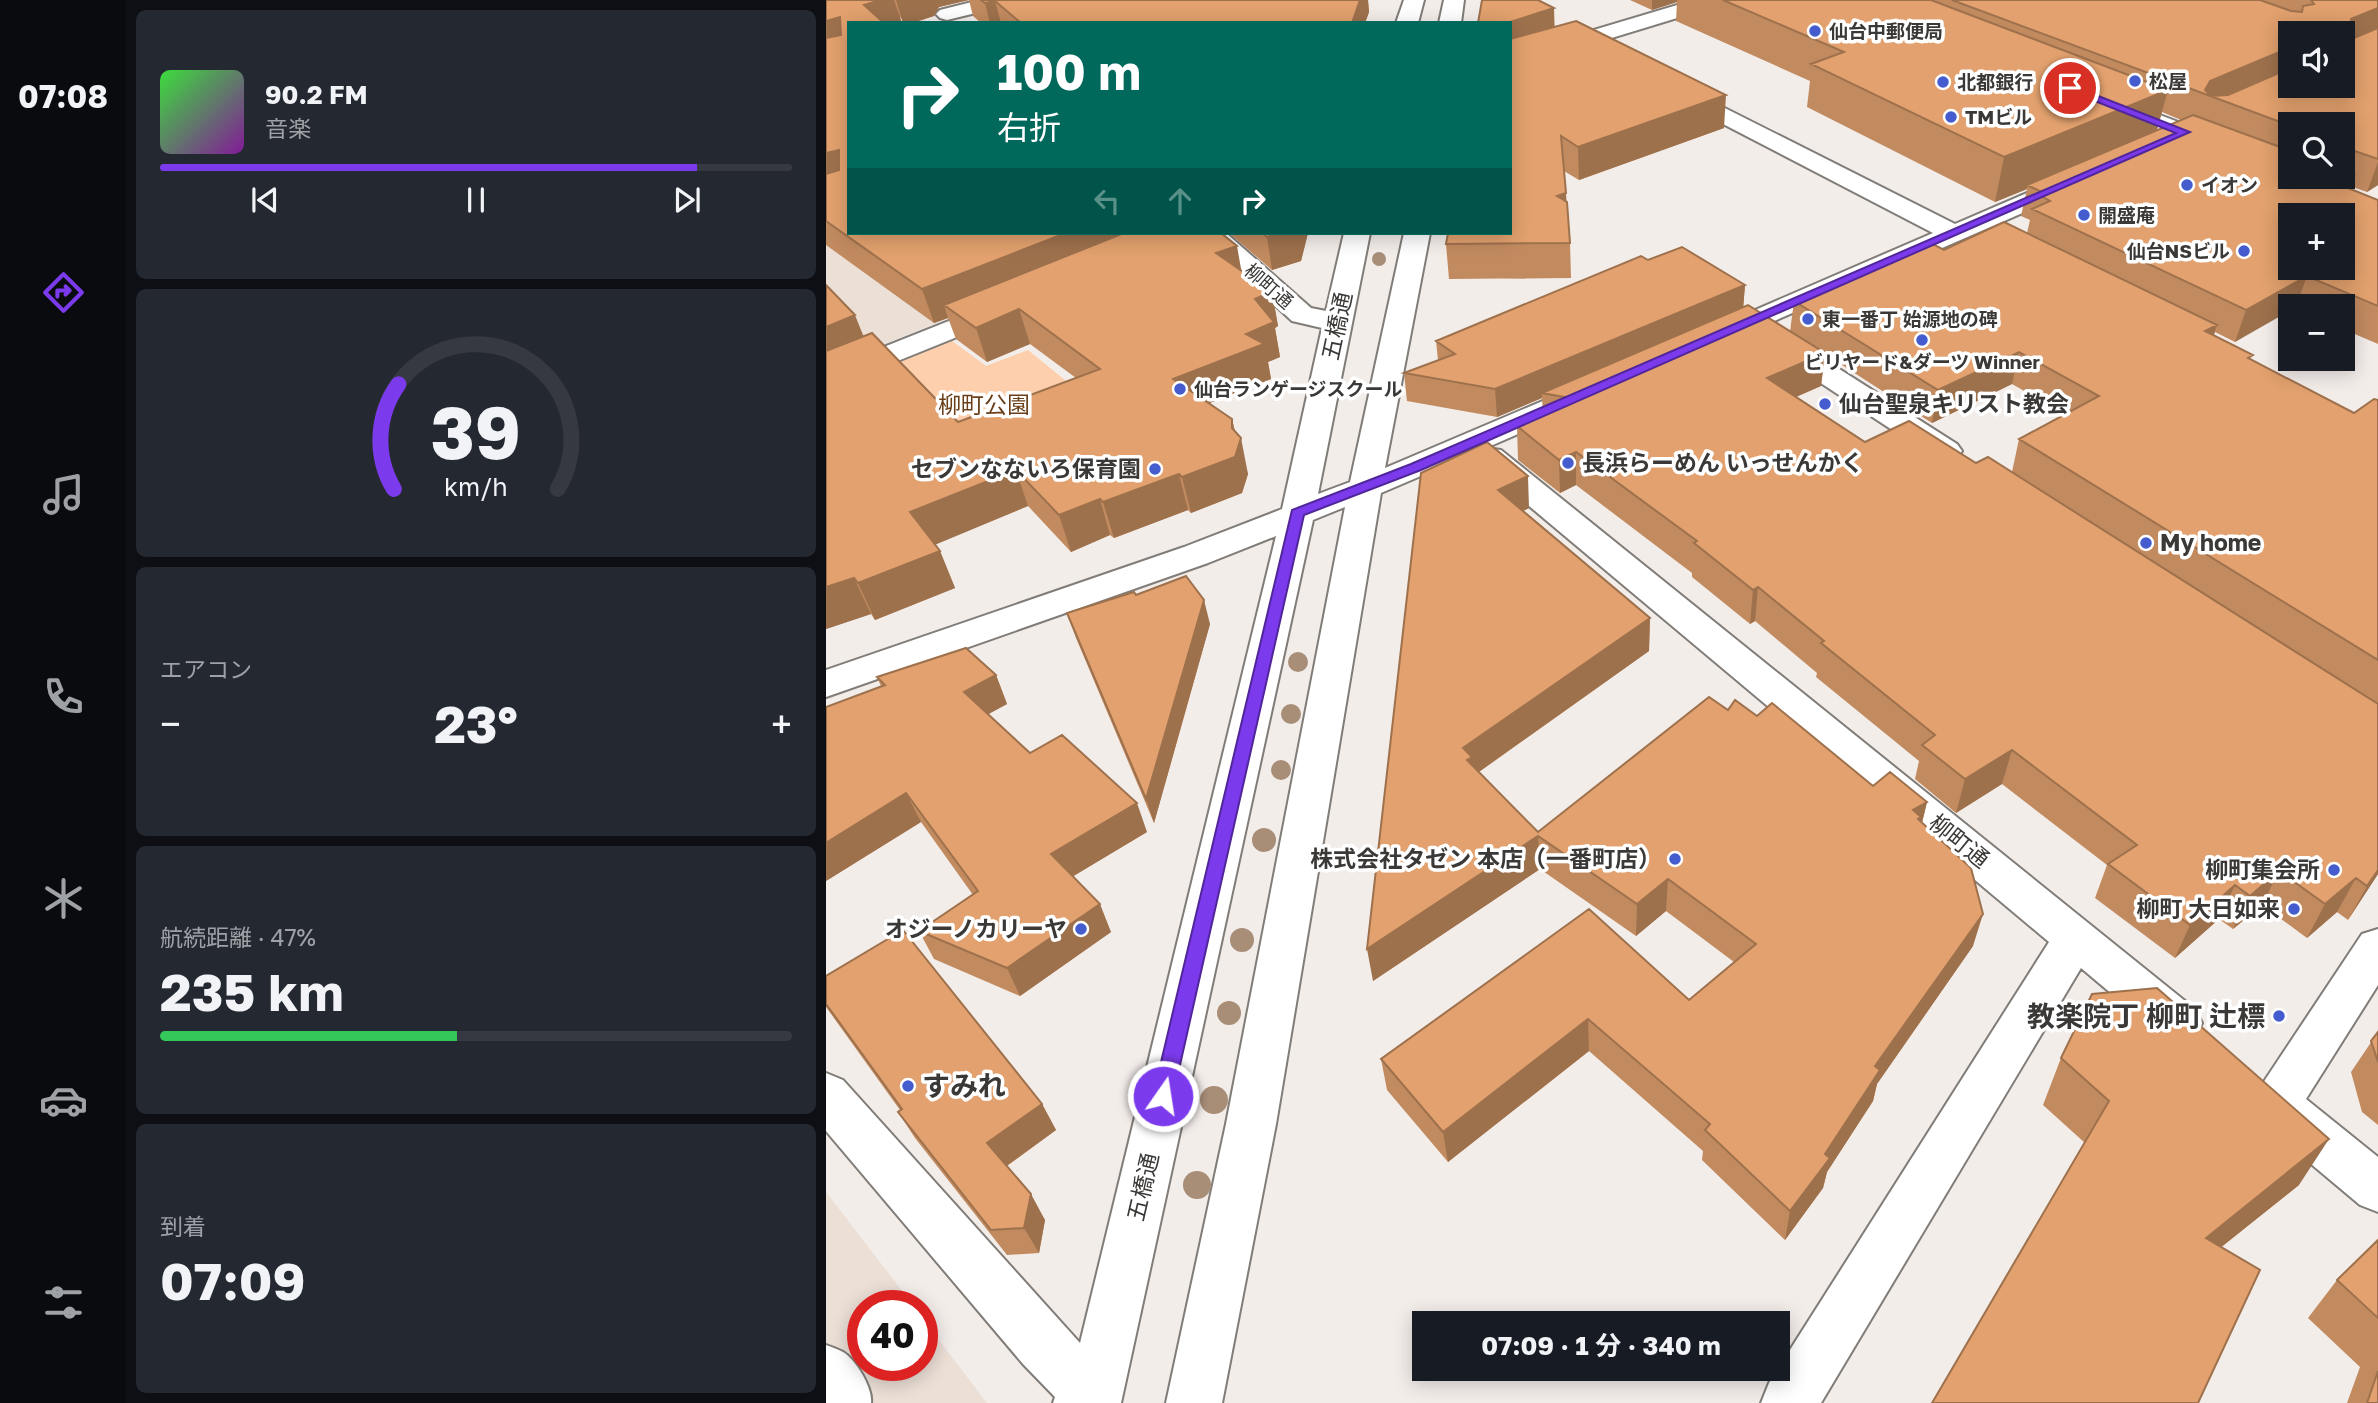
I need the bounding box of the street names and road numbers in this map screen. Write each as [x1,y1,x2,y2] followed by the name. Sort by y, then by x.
[1240,258,1298,313] street label: 柳町通
[1315,289,1357,362] street label: 五橋通
[1924,808,1995,873] street label: 柳町通
[1121,1150,1163,1224] street label: 五橋通

